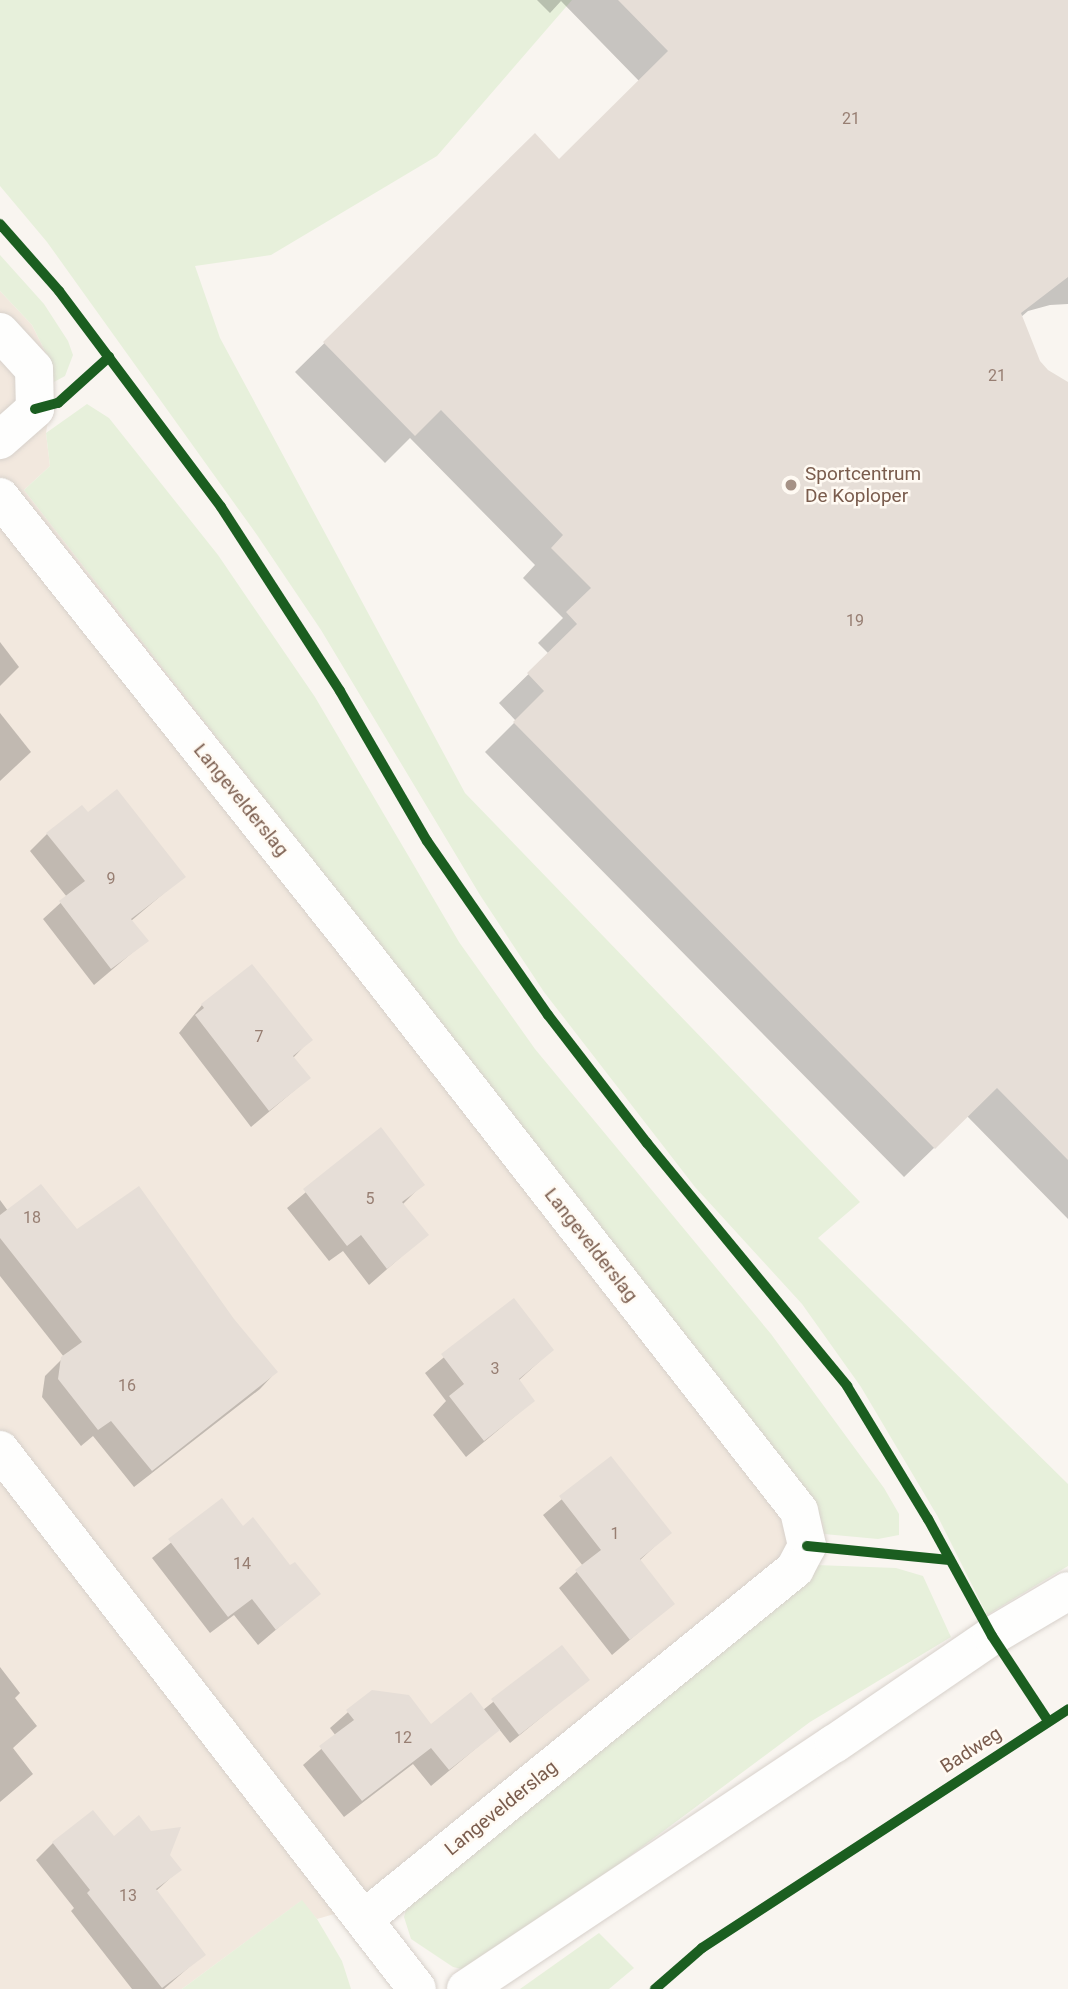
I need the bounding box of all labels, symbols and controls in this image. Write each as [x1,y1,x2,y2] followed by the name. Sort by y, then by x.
[842,109,860,129] house number: 21
[988,366,1006,386] house number: 21
[805,463,921,507] place label: Sportcentrum De Koploper
[783,477,799,493] marker: Sportcentrum De Koploper
[846,611,864,631] house number: 19
[189,739,293,861] street label: Langevelderslag
[107,869,115,889] house number: 9
[255,1027,263,1047] house number: 7
[539,1184,643,1306] street label: Langevelderslag
[366,1189,374,1209] house number: 5
[23,1208,41,1228] house number: 18
[491,1359,499,1379] house number: 3
[118,1376,136,1396] house number: 16
[611,1524,619,1544] house number: 1
[233,1554,251,1574] house number: 14
[936,1722,1006,1778] street label: Badweg
[394,1728,412,1748] house number: 12
[440,1756,562,1860] street label: Langevelderslag
[119,1886,137,1906] house number: 13

